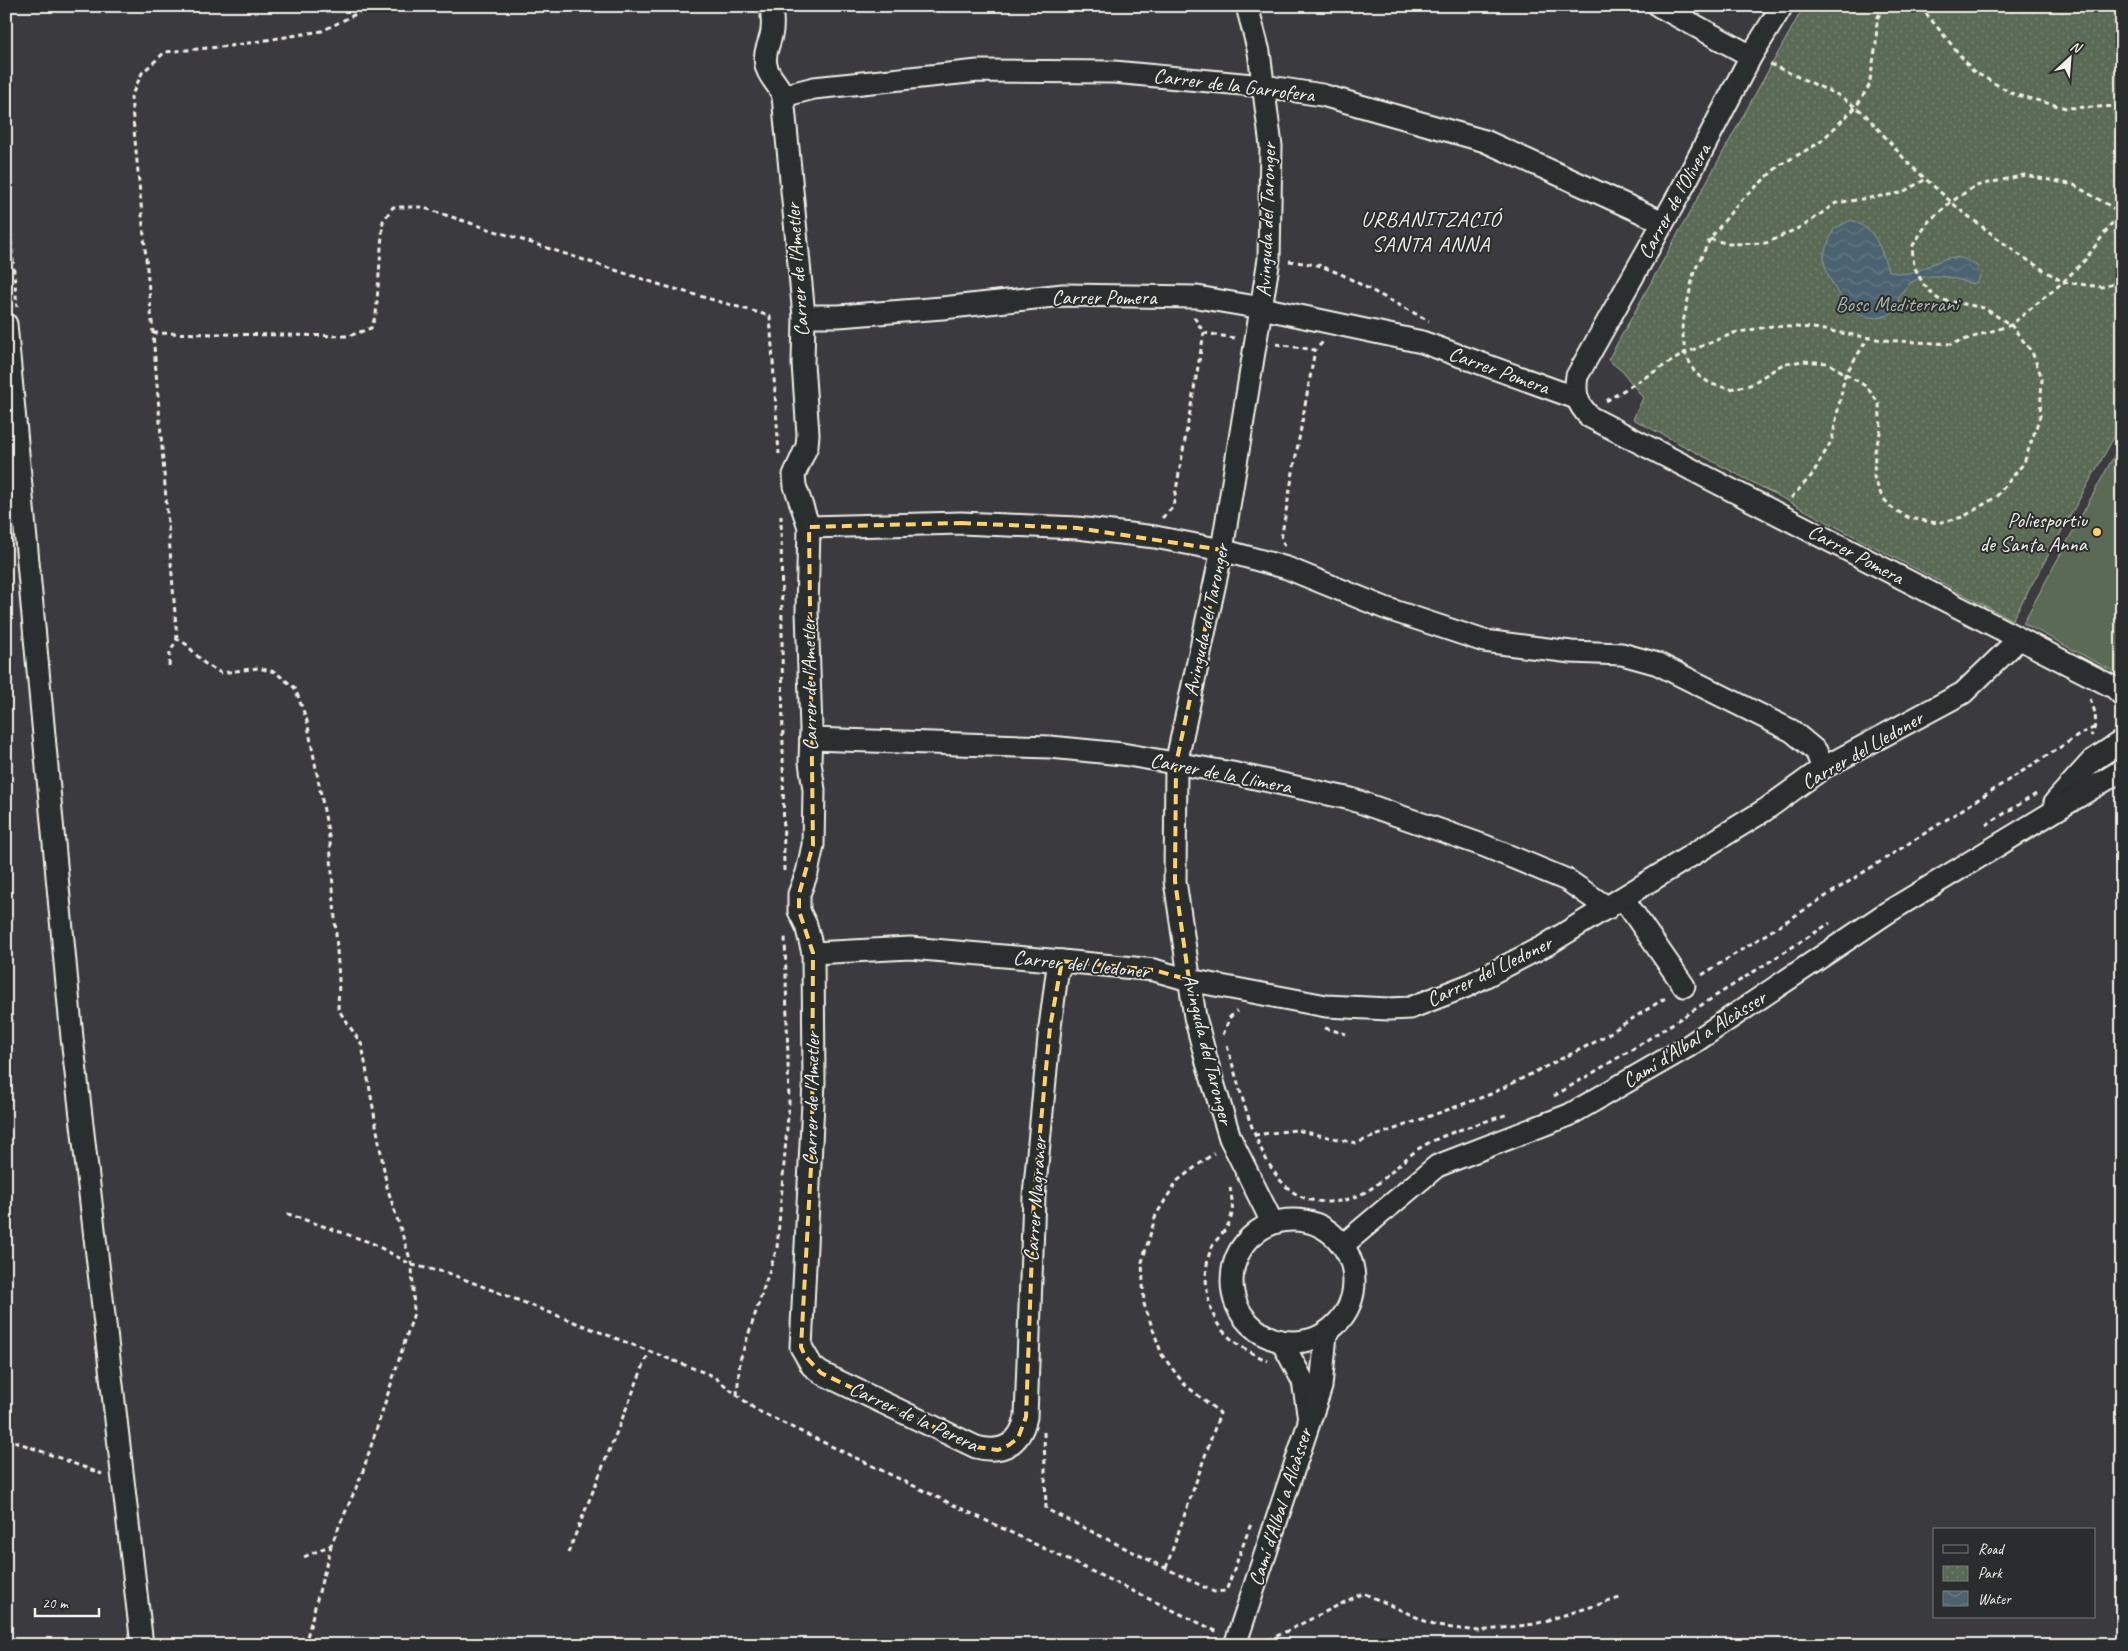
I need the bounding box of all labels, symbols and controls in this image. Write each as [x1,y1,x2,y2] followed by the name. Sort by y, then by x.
[2046,32,2096,82] north arrow
[2068,37,2085,57] text: N
[1152,62,1317,108] street label: Carrer de la Garrofera
[1632,137,1718,263] street label: Carrer de l'Olivera
[1250,140,1282,298] street label: Avinguda del Taronger
[779,200,815,338] street label: Carrer de l'Ametler
[1361,205,1503,258] district label: URBANITZACIÓ SANTA ANNA
[1052,284,1158,310] street label: Carrer Pomera
[1836,291,1961,317] park label: Bosc Mediterrani
[1445,340,1554,401] street label: Carrer Pomera
[1980,507,2089,557] place label: Poliesportiu de Santa Anna
[1804,518,1910,591] street label: Carrer Pomera
[2091,526,2103,538] marker: Poliesportiu de Santa Anna
[1177,539,1235,698] street label: Avinguda del Taronger
[795,614,823,751] street label: Carrer de l'Ametler
[1797,704,1929,795] street label: Carrer del Lledoner
[1148,747,1296,800] street label: Carrer de la Llimera
[1422,929,1557,1013] street label: Carrer del Lledoner
[1012,944,1152,984] street label: Carrer del Lledoner
[1177,971,1240,1129] street label: Avinguda del Taronger
[1617,984,1772,1094] street label: Camí d'Albal a Alcàsser
[797,1029,825,1166] street label: Carrer de l'Ametler
[1018,1133,1053,1262] street label: Carrer Magraner
[845,1375,984,1458] street label: Carrer de la Perera
[1242,1423,1318,1589] street label: Camí d'Albal a Alcàsser
[1933,1528,2096,1618] legend
[1978,1540,2005,1559] text: Road
[1978,1564,2003,1583] text: Park
[35,1586,99,1618] scale bar
[1978,1590,2012,1609] text: Water
[42,1594,69,1613] text: 20 m

